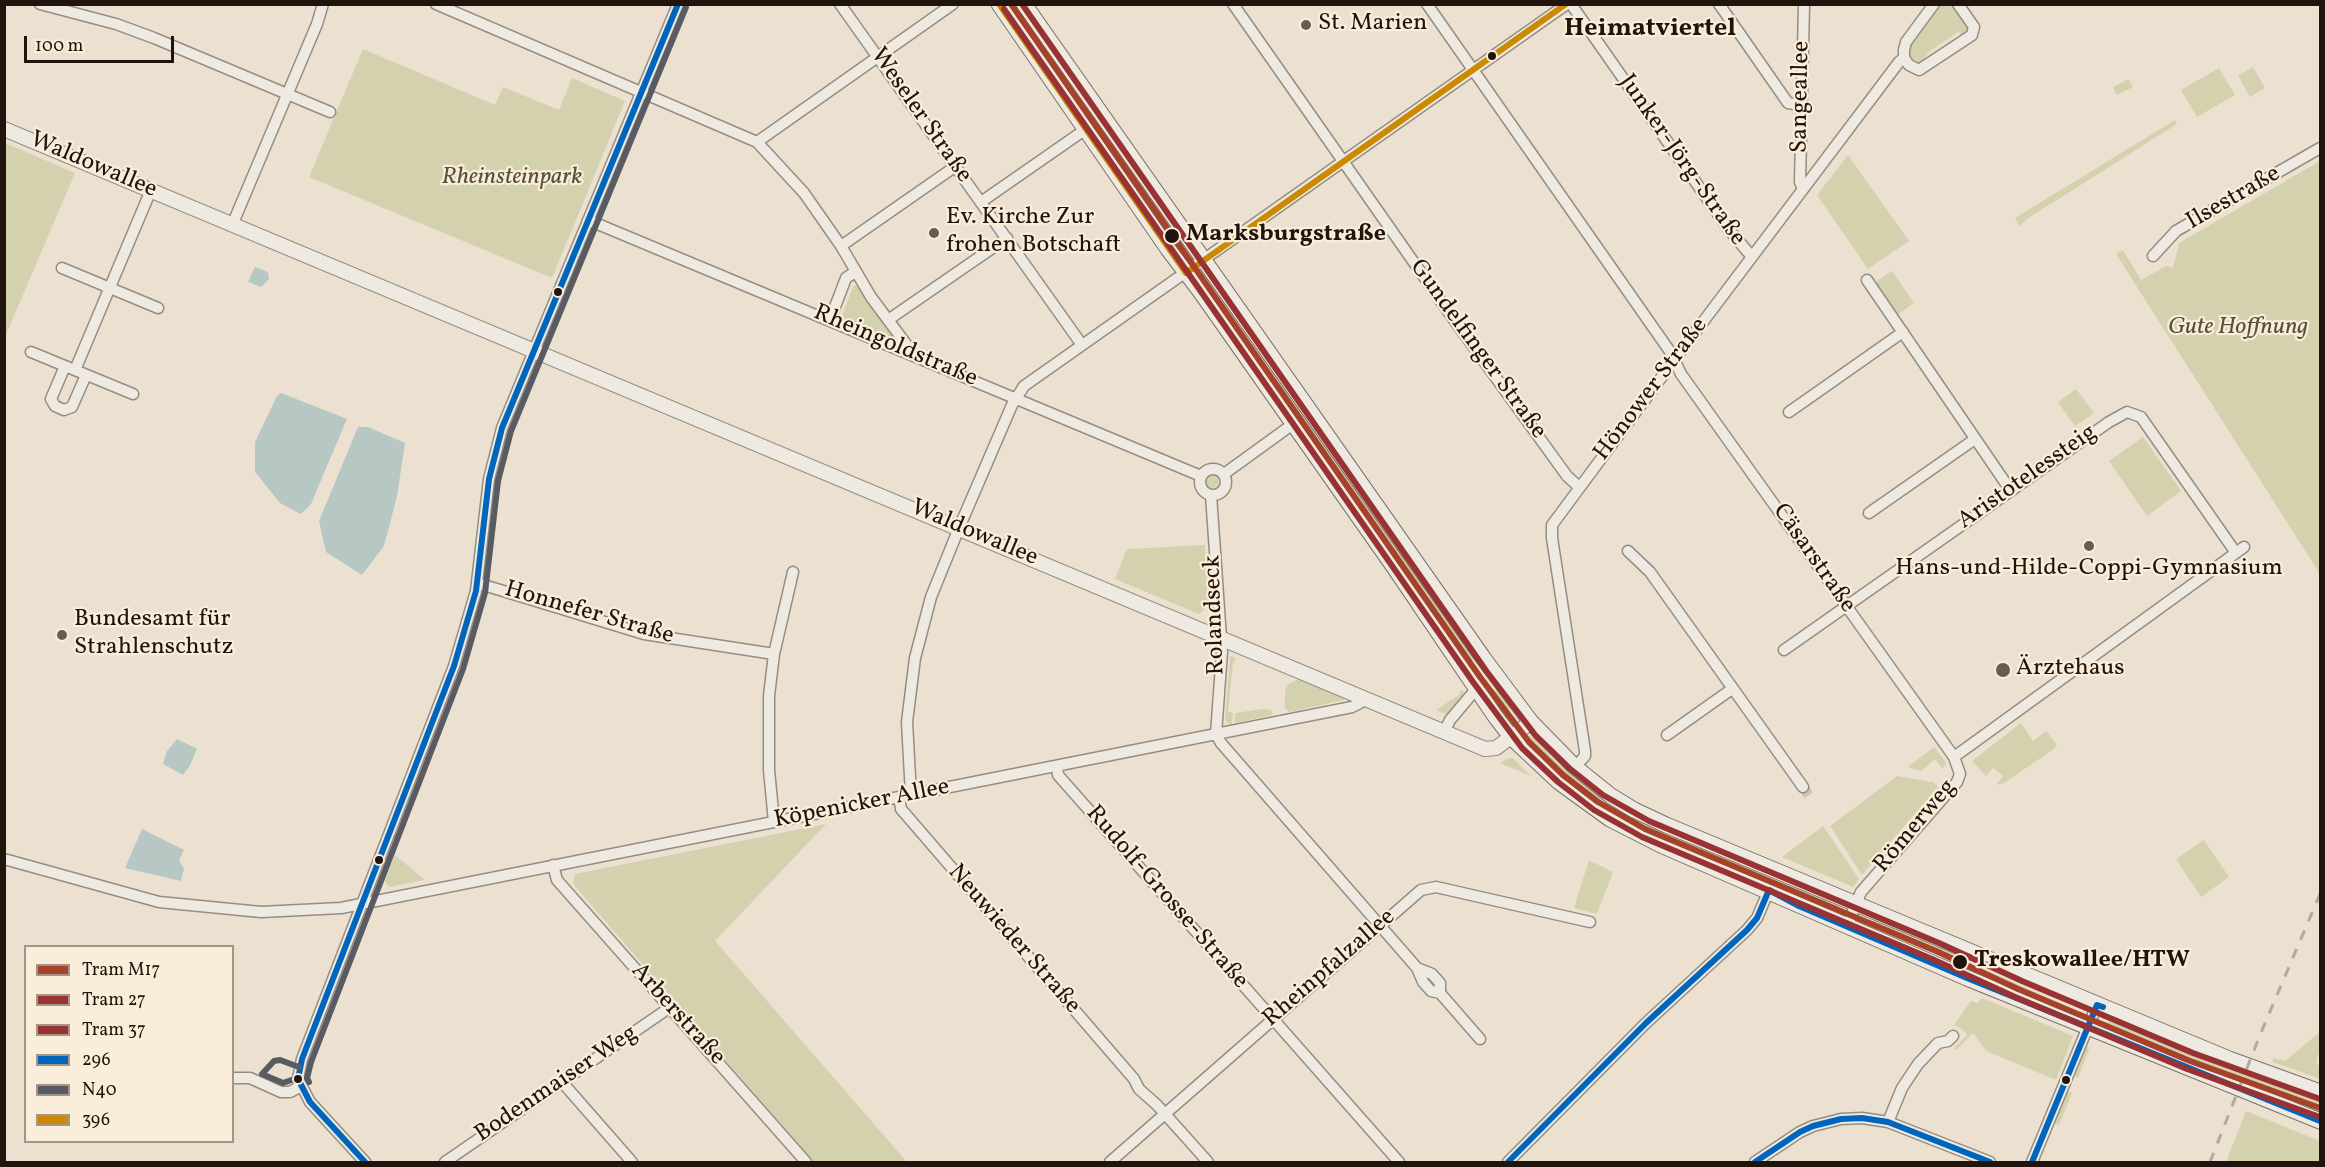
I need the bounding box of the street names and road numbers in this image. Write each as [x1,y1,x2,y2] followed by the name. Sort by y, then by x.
[1787,41,1817,153] street label: Sangeallee
[863,43,977,189] street label: Weseler Straße
[1611,70,1751,252] street label: Junker-Jörg-Straße
[25,126,161,206] street label: Waldowallee
[2182,161,2286,237] street label: Ilsestraße
[1402,255,1552,445] street label: Gundelfinger Straße
[809,299,981,395] street label: Rheingoldstraße
[1589,313,1715,467] street label: Hönower Straße
[1953,419,2103,537] street label: Aristotelessteig
[906,494,1042,574] street label: Waldowallee
[1765,499,1861,619] street label: Cäsarstraße
[1200,554,1232,676] street label: Rolandseck
[501,576,677,652] street label: Honnefer Straße
[772,774,952,836] street label: Köpenicker Allee
[1869,774,1963,880] street label: Römerweg
[1078,800,1254,996] street label: Rudolf-Grosse-Straße
[940,859,1086,1021] street label: Neuwieder Straße
[1258,904,1402,1034] street label: Rheinpfalzallee
[623,958,731,1072] street label: Arberstraße
[470,1020,644,1150] street label: Bodenmaiser Weg

